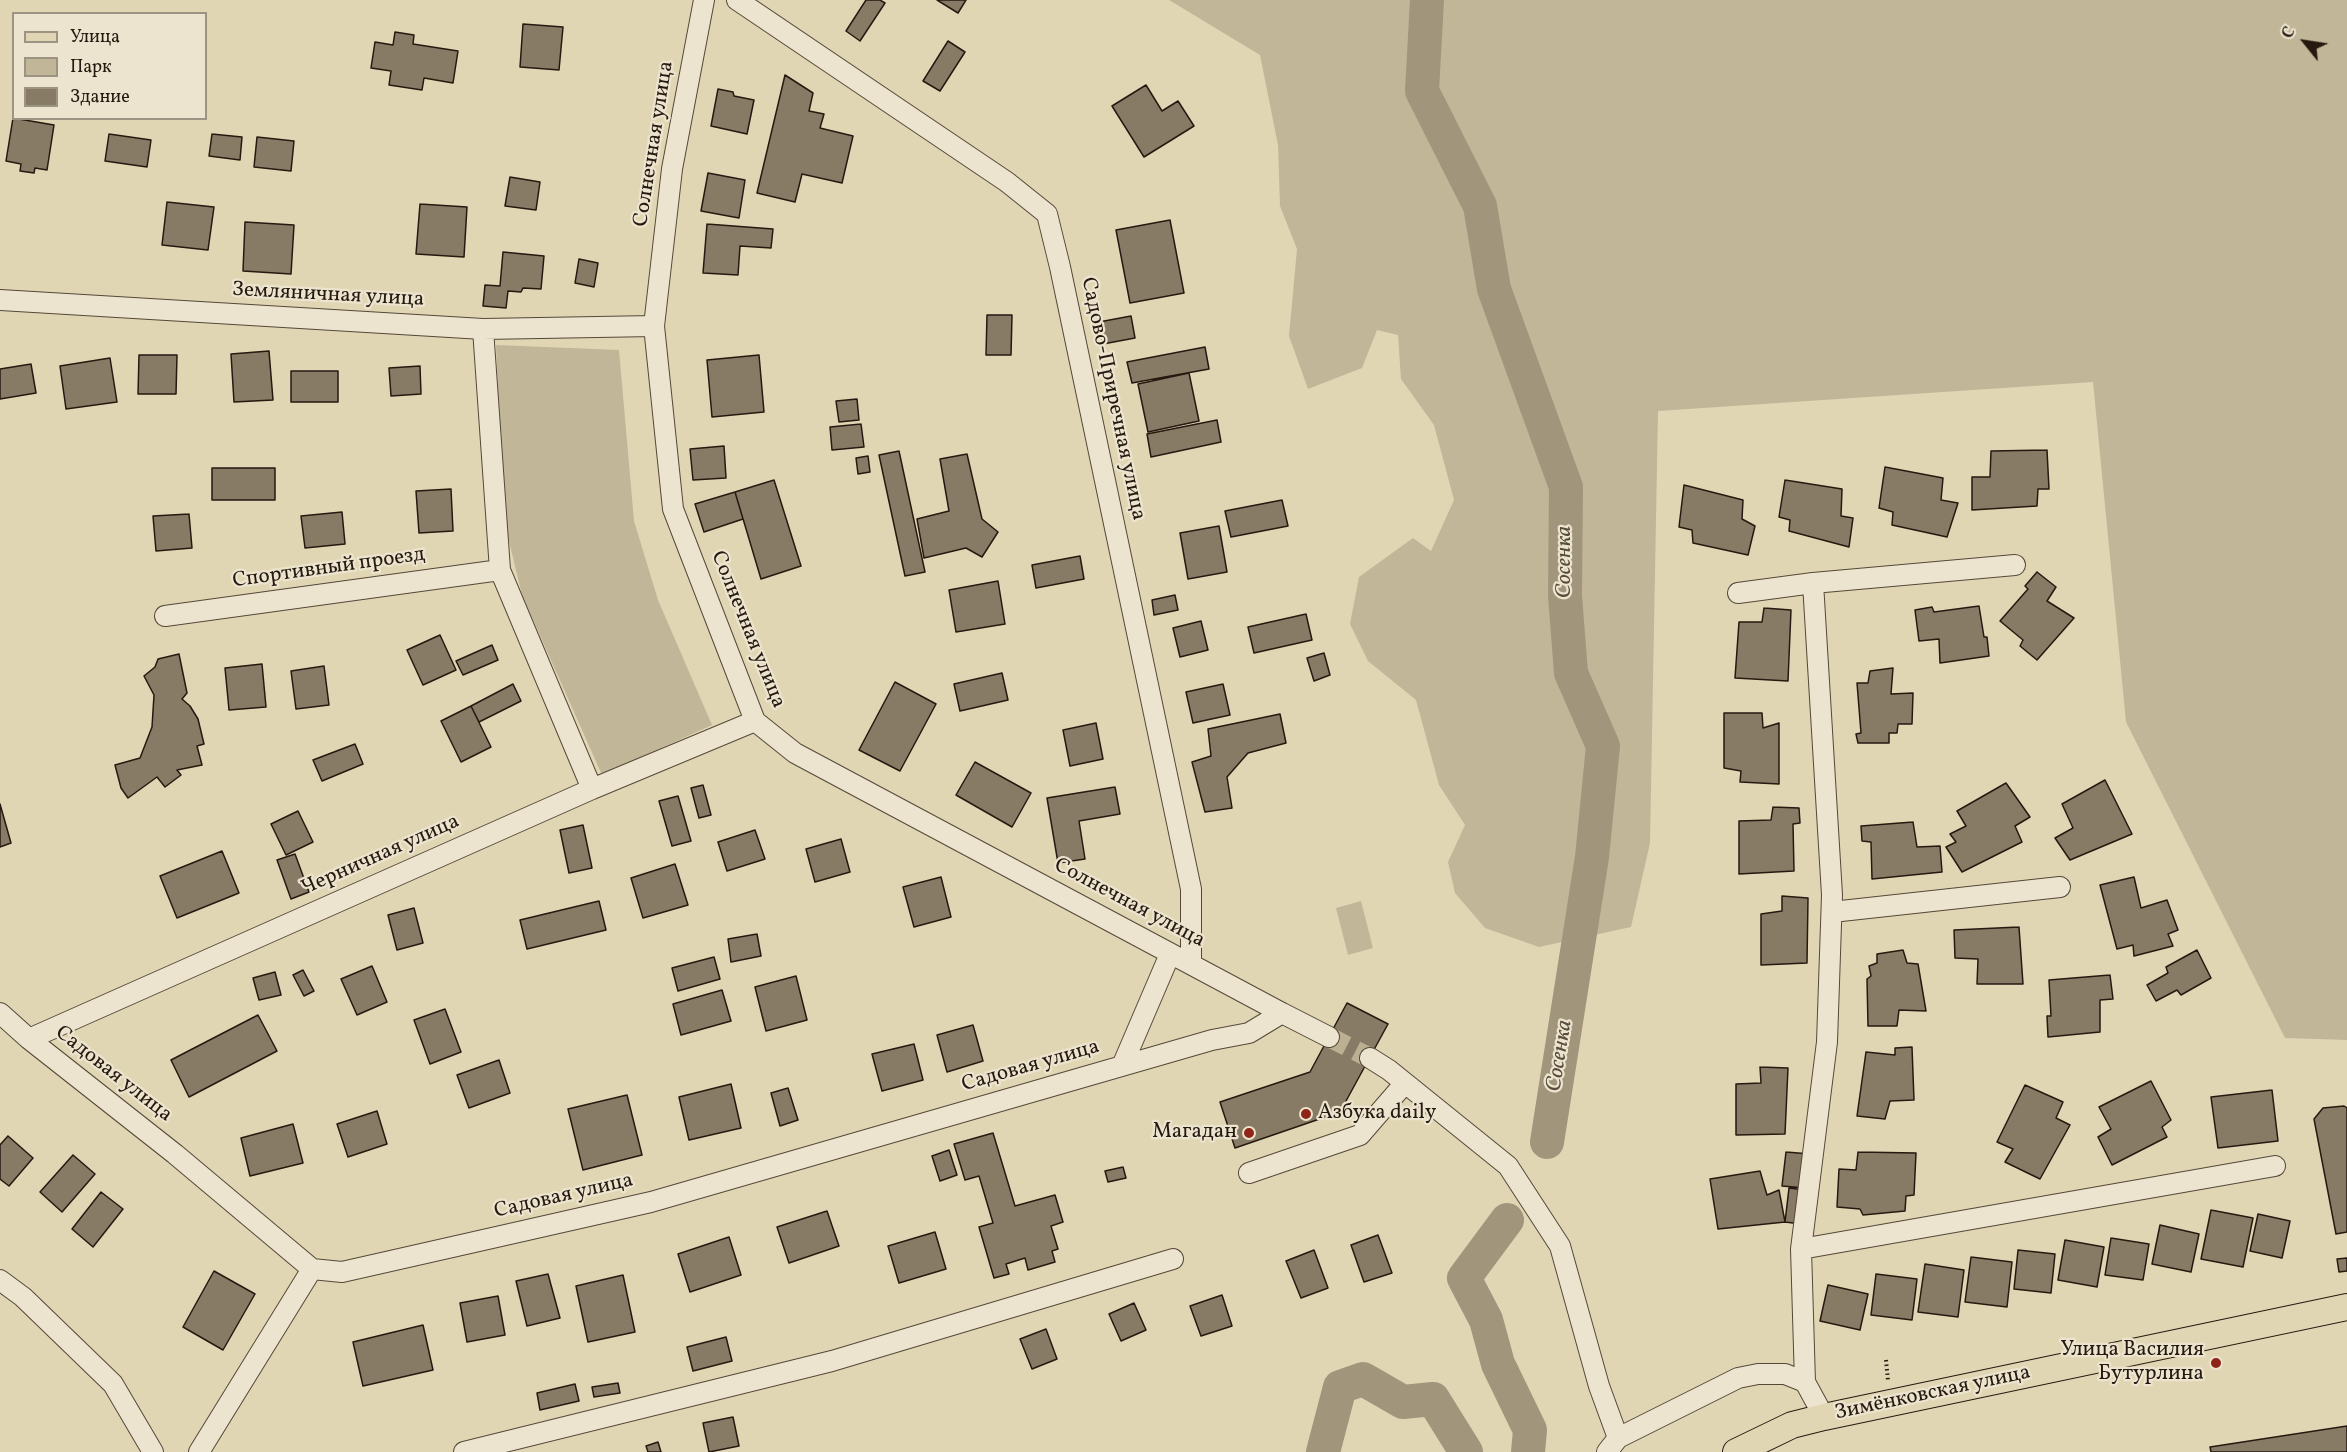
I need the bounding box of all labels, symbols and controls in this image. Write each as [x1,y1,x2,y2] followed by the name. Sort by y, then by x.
[12,12,207,120] legend
[2275,12,2335,72] north arrow
[2277,23,2302,43] text: С
[70,25,120,50] text: Улица
[70,55,112,80] text: Парк
[629,59,681,229] street label: Солнечная улица
[70,85,130,110] text: Здание
[1074,275,1150,523] street label: Садово-Приречная улица
[231,278,425,314] street label: Земляничная улица
[1553,526,1579,598] water label: Сосенка
[231,543,427,595] street label: Спортивный проезд
[704,548,790,712] street label: Солнечная улица
[298,810,464,902] street label: Черничная улица
[1049,854,1209,954] street label: Солнечная улица
[1542,1018,1580,1094] water label: Сосенка
[49,1021,177,1129] street label: Садовая улица
[959,1035,1103,1099] street label: Садовая улица
[1318,1101,1436,1127] place label: Азбука daily
[1299,1107,1313,1121] marker: Азбука daily
[1152,1120,1237,1146] place label: Магадан
[1242,1126,1256,1140] marker: Магадан
[492,1169,636,1225] street label: Садовая улица
[2060,1338,2204,1388] place label: Улица Василия Бутурлина
[2209,1356,2223,1370] marker: Улица Василия Бутурлина
[1833,1361,2033,1427] street label: Зимёнковская улица

